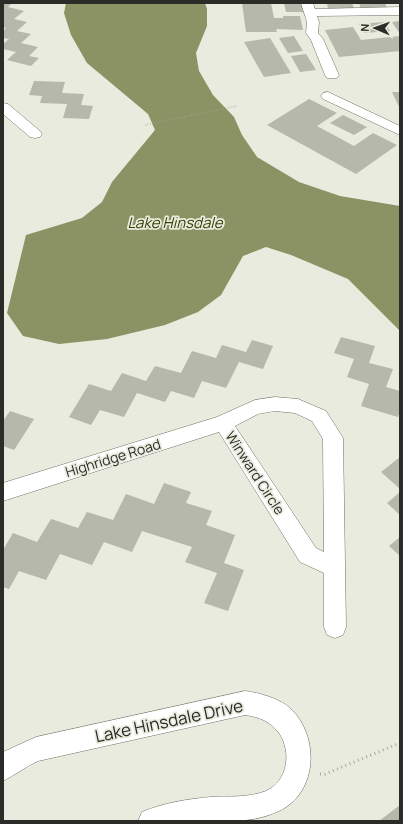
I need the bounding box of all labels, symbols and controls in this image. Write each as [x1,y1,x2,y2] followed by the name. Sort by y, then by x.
[355,8,395,48] north arrow
[357,23,372,32] text: N
[127,212,224,233] water label: Lake Hinsdale
[221,427,289,518] street label: Winward Circle
[63,434,163,481] street label: Highridge Road
[93,694,245,747] street label: Lake Hinsdale Drive

